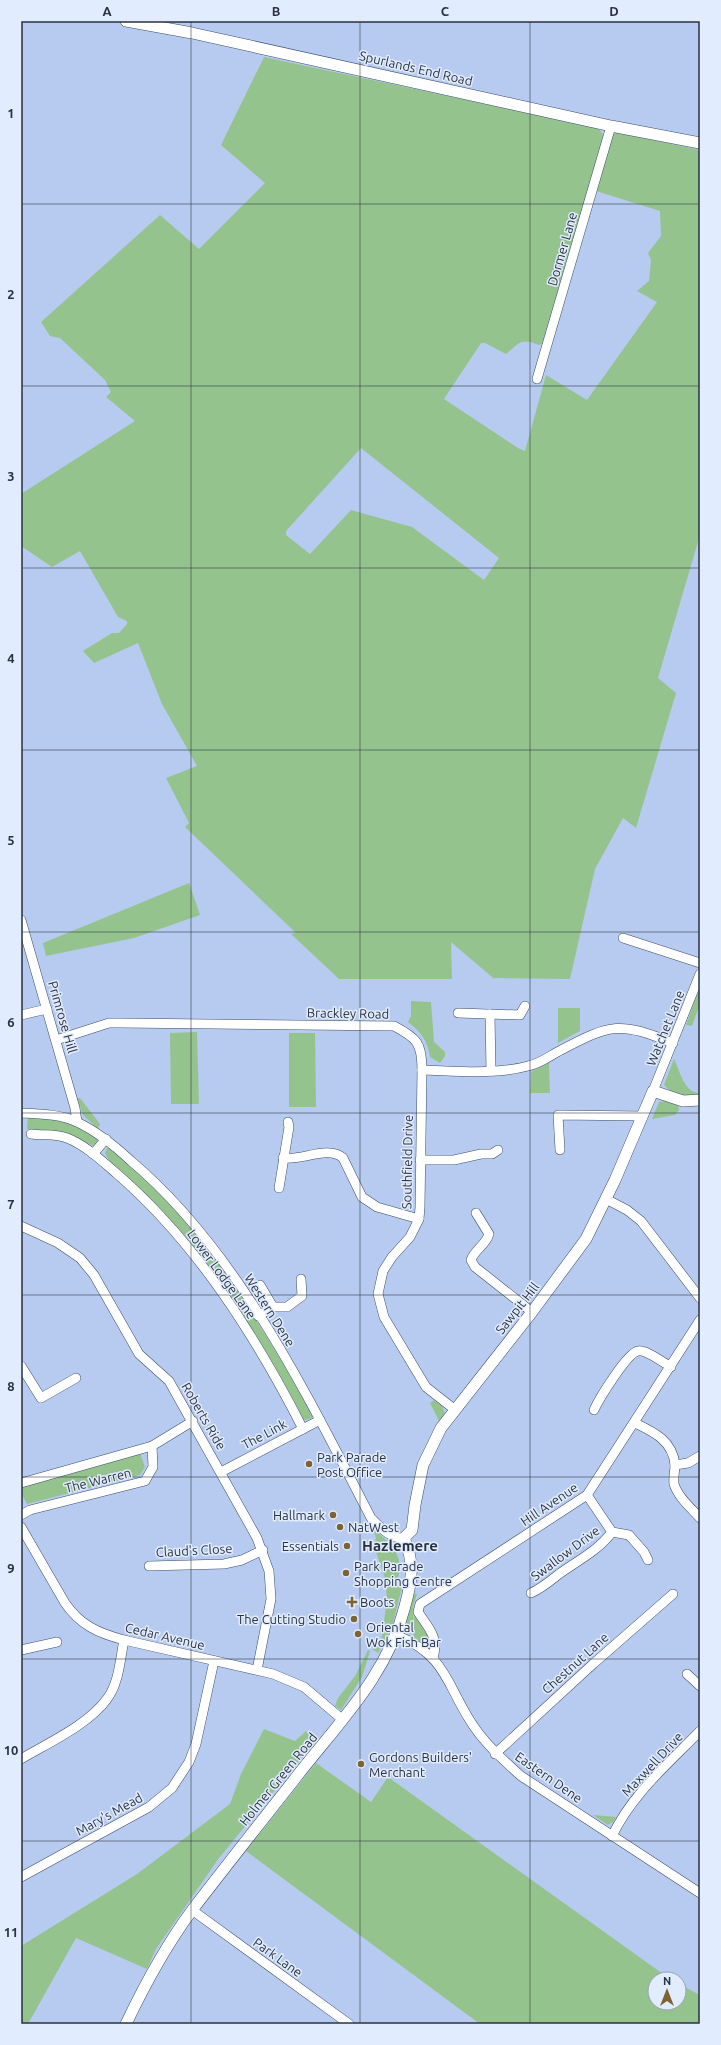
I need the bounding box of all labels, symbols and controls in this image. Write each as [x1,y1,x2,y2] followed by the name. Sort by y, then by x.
[102,4,112,18] text: A
[272,4,281,18] text: B
[441,4,450,18] text: C
[609,4,619,18] text: D
[358,48,474,88] street label: Spurlands End Road
[7,106,15,120] text: 1
[545,211,579,287] street label: Dormer Lane
[7,287,15,301] text: 2
[7,469,15,483] text: 3
[7,651,15,665] text: 4
[7,833,15,847] text: 5
[46,979,80,1055] street label: Primrose Hill
[643,988,687,1068] street label: Watchet Lane
[307,1005,389,1021] street label: Brackley Road
[7,1015,15,1029] text: 6
[399,1115,415,1209] street label: Southfield Drive
[7,1197,15,1211] text: 7
[185,1227,259,1321] street label: Lower Lodge Lane
[242,1271,298,1349] street label: Western Dene
[493,1279,542,1337] street label: Sawpit Hill
[7,1379,15,1393] text: 8
[179,1380,229,1452] street label: Roberts Ride
[239,1416,289,1452] street label: The Link
[317,1450,387,1479] place label: Park Parade Post Office
[304,1459,314,1469] marker: Park Parade Post Office
[63,1465,133,1495] street label: The Warren
[518,1480,580,1528] street label: Hill Avenue
[273,1508,325,1522] place label: Hallmark
[328,1510,338,1520] marker: Hallmark
[348,1520,399,1534] place label: NatWest
[335,1522,345,1532] marker: NatWest
[528,1523,602,1583] street label: Swallow Drive
[362,1537,438,1554] district label: Hazlemere
[282,1539,339,1553] place label: Essentials
[155,1541,233,1559] street label: Claud's Close
[342,1541,352,1551] marker: Essentials
[354,1559,452,1588] place label: Park Parade Shopping Centre
[7,1561,15,1575] text: 9
[341,1568,351,1578] marker: Park Parade Shopping Centre
[360,1595,395,1609] place label: Boots
[347,1597,357,1607] marker: Boots
[237,1612,346,1626] place label: The Cutting Studio
[349,1614,359,1624] marker: The Cutting Studio
[124,1620,206,1652] street label: Cedar Avenue
[366,1620,441,1649] place label: Oriental Wok Fish Bar
[353,1629,363,1639] marker: Oriental Wok Fish Bar
[539,1630,611,1696] street label: Chestnut Lane
[619,1729,685,1799] street label: Maxwell Drive
[236,1730,320,1828] street label: Holmer Green Road
[4,1743,18,1757] text: 10
[513,1749,585,1805] street label: Eastern Dene
[369,1750,472,1779] place label: Gordons Builders' Merchant
[356,1759,366,1769] marker: Gordons Builders' Merchant
[73,1790,145,1838] street label: Mary's Mead
[4,1925,18,1939] text: 11
[251,1935,305,1979] street label: Park Lane
[647,1971,687,2011] north arrow
[663,1975,671,1987] text: N

